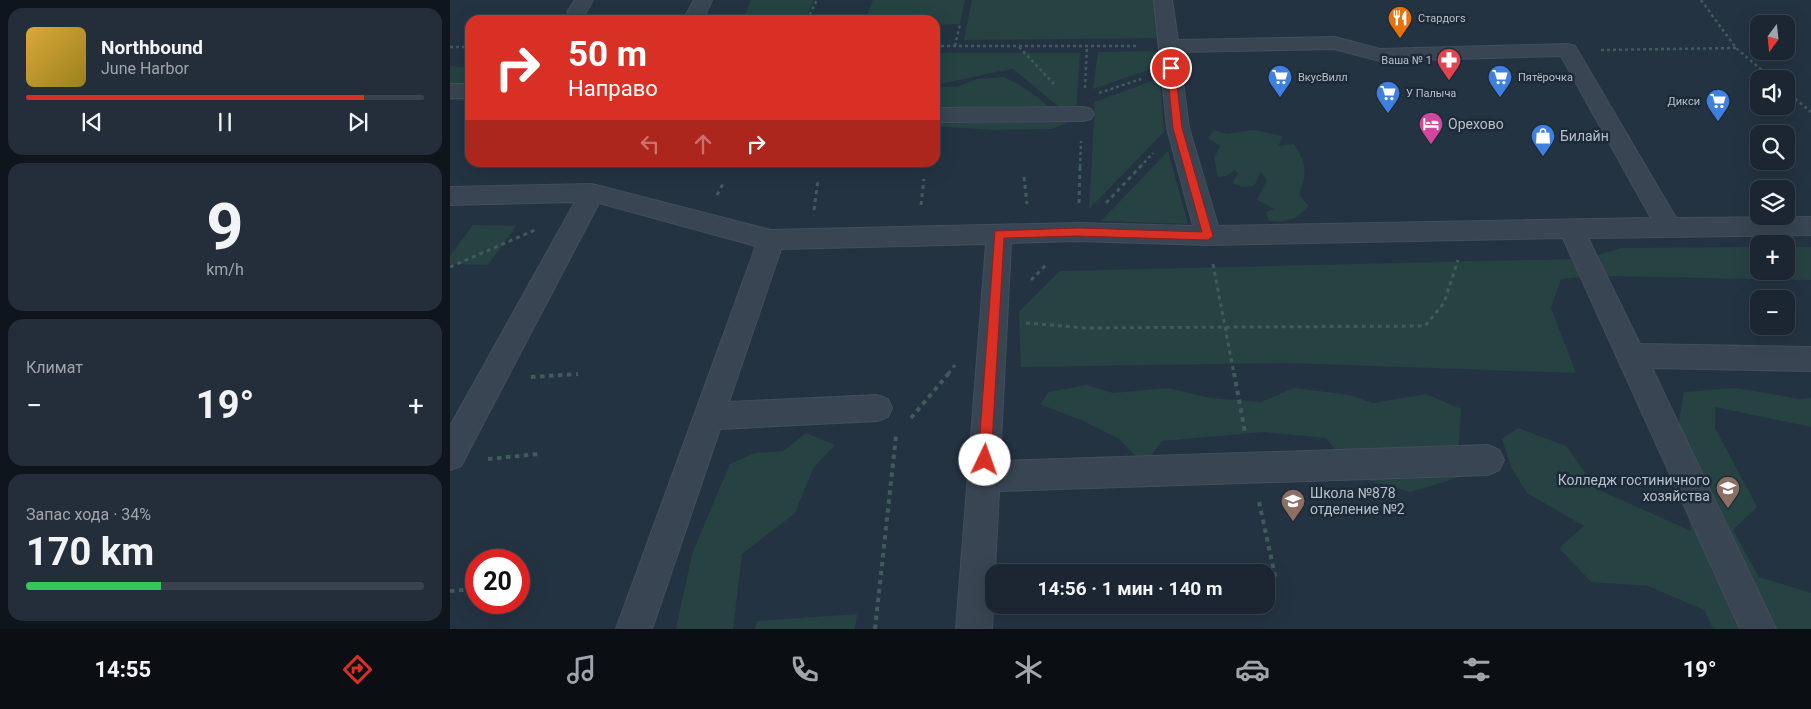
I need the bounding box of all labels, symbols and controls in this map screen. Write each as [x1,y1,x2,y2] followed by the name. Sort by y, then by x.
[1387,5,1413,39] restaurant icon: Стардогs
[1418,12,1466,25] place label: Стардогs
[1750,15,1795,60] north arrow
[1750,15,1795,335] map controls
[568,34,647,75] text: 50 m
[485,35,550,100] icon: right
[101,36,203,59] text: Northbound
[1150,47,1192,89] pin
[1436,47,1462,81] pharmacy icon: Ваша № 1
[1157,54,1185,82] icon: arrive
[1381,54,1432,67] place label: Ваша № 1
[101,59,189,78] text: June Harbor
[1267,64,1293,98] supermarket icon: ВкусВилл
[1487,64,1513,98] supermarket icon: Пятёрочка
[1750,70,1795,115] button: sound
[1298,71,1348,84] place label: ВкусВилл
[1518,71,1573,84] place label: Пятёрочка
[568,76,658,101] text: Направо
[1375,80,1401,114] supermarket icon: У Палыча
[1406,87,1456,100] place label: У Палыча
[1705,88,1731,122] supermarket icon: Дикси
[1667,95,1700,108] place label: Дикси
[78,108,106,136] icon: previous
[211,108,239,136] icon: pause
[344,108,372,136] icon: next
[1418,111,1444,145] hotel icon: Орехово
[1448,116,1504,132] place label: Орехово
[1530,123,1556,157] shop icon: Билайн
[1750,125,1795,170] button: search
[1560,128,1609,144] place label: Билайн
[636,130,664,158] icon: left
[689,130,717,158] icon: ahead
[742,130,770,158] icon: right
[1750,180,1795,225] button: layers
[206,189,244,265] text: 9
[1750,235,1795,280] button: +
[206,260,244,279] text: km/h
[1750,290,1795,335] button: −
[26,358,83,377] text: Климат
[196,383,254,427] text: 19°
[26,389,42,422] text: −
[408,389,424,422] text: +
[958,433,1010,485] position arrow
[1558,472,1710,504] place label: Колледж гостиничного хозяйcтва
[1715,475,1741,509] school or university icon: Колледж гостиничного хозяйcтва
[1310,485,1405,517] place label: Школа №878 отделение №2
[1280,488,1306,522] school or university icon: Школа №878 отделение №2
[26,505,151,524] text: Запас хода · 34%
[26,530,154,574] text: 170 km
[465,549,530,614] speed limit sign: 20
[1038,577,1222,600] text: 14:56 · 1 мин · 140 m
[340,652,375,687] icon: directions
[564,652,599,687] icon: music
[787,652,822,687] icon: phone
[1011,652,1046,687] icon: climate
[1235,652,1270,687] icon: car
[1459,652,1494,687] icon: filters
[94,657,151,682] text: 14:55
[1683,657,1716,682] text: 19°

